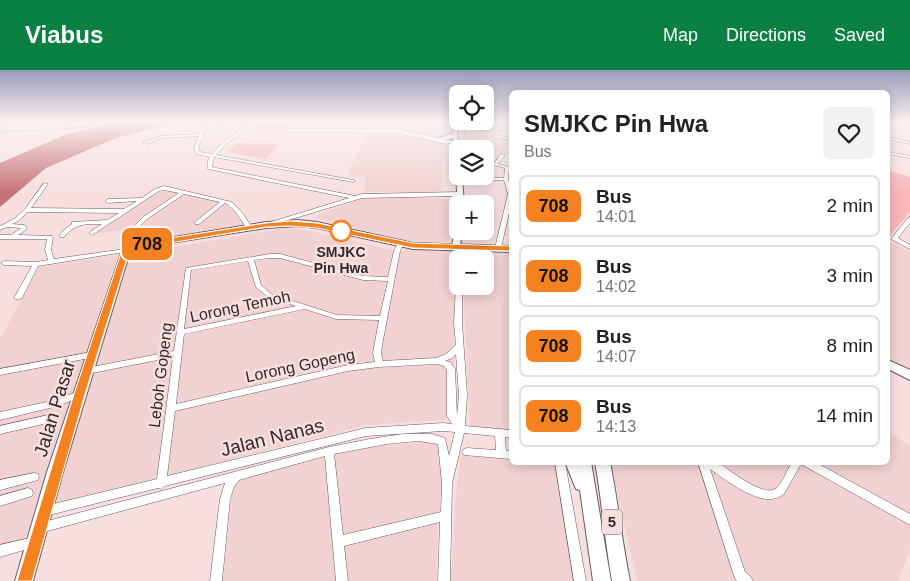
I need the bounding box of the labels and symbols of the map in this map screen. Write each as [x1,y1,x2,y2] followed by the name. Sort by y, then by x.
[330,220,352,242] marker: SMJKC Pin Hwa
[118,228,176,260] line badge: 708
[314,244,368,276] place label: SMJKC Pin Hwa
[188,288,292,325] street label: Lorong Temoh
[146,321,175,429] street label: Leboh Gopeng
[244,346,356,385] street label: Lorong Gopeng
[30,356,79,459] street label: Jalan Pasar
[218,415,326,460] street label: Jalan Nanas
[602,510,622,534] road number: 5

